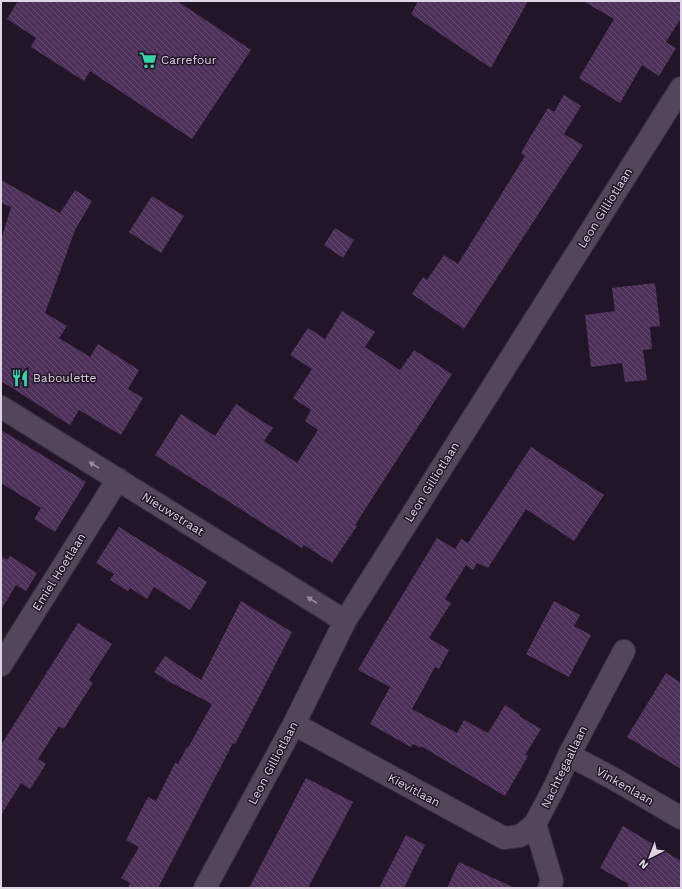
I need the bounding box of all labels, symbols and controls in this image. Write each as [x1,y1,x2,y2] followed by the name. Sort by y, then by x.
[138,50,158,70] supermarket icon: Carrefour
[161,53,217,67] place label: Carrefour
[575,165,635,251] street label: Leon Gilliotlaan
[10,368,30,388] restaurant icon: Baboulette
[33,371,96,385] place label: Baboulette
[402,439,462,525] street label: Leon Gilliotlaan
[88,461,100,468] one-way arrow
[139,489,207,539] street label: Nieuwstraat
[30,531,88,613] street label: Emiel Hoetlaan
[307,596,317,604] one-way arrow
[245,719,301,807] street label: Leon Gilliotlaan
[538,724,590,810] street label: Nachtegaallaan
[594,764,656,808] street label: Vinkenlaan
[386,770,442,810] street label: Kievitlaan
[630,837,670,877] north arrow
[636,857,651,872] text: N

